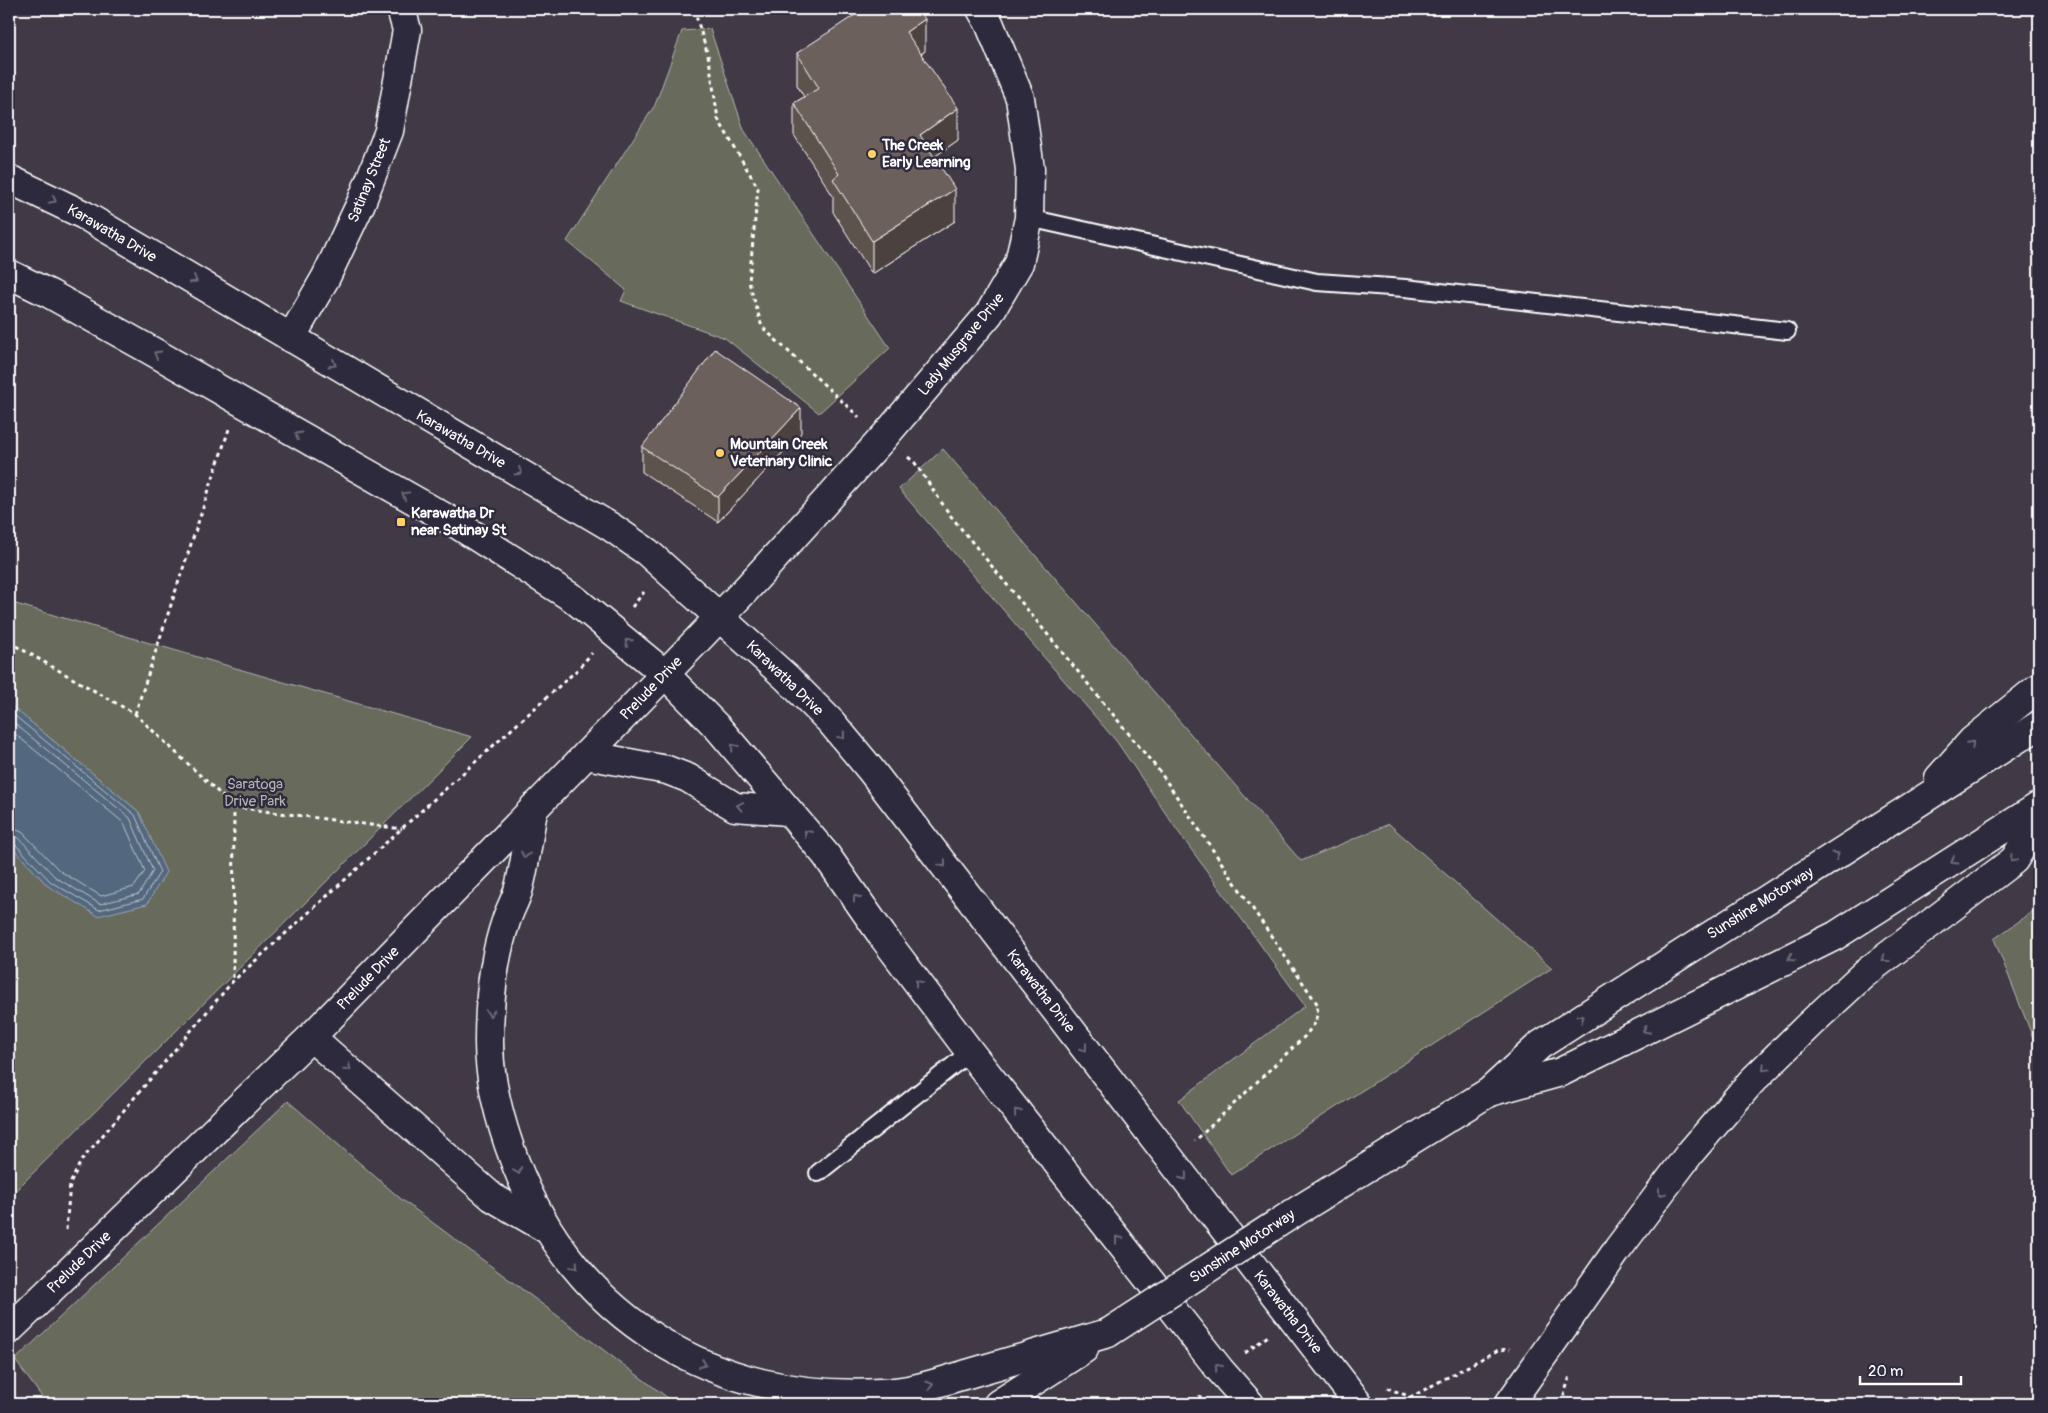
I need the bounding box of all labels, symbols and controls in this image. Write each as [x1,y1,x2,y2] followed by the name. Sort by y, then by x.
[344,134,395,225] street label: Satinay Street
[881,136,971,172] place label: The Creek Early Learning
[866,148,878,160] marker: The Creek Early Learning
[48,194,57,204] one-way arrow
[64,200,160,267] street label: Karawatha Drive
[188,274,197,284] one-way arrow
[914,289,1009,400] street label: Lady Musgrave Drive
[153,350,162,360] one-way arrow
[328,357,337,367] one-way arrow
[413,406,509,473] street label: Karawatha Drive
[294,431,303,441] one-way arrow
[730,435,833,471] place label: Mountain Creek Veterinary Clinic
[714,447,726,459] marker: Mountain Creek Veterinary Clinic
[513,466,522,476] one-way arrow
[401,492,410,502] one-way arrow
[411,504,507,540] place label: Karawatha Dr near Satinay St
[395,516,407,528] marker: Karawatha Dr near Satinay St
[742,637,828,720] street label: Karawatha Drive
[624,639,633,648] one-way arrow
[616,652,687,724] street label: Prelude Drive
[837,730,845,739] one-way arrow
[1965,740,1974,749] one-way arrow
[730,743,739,752] one-way arrow
[224,775,287,811] park label: Saratoga Drive Park
[735,802,744,812] one-way arrow
[804,829,813,838] one-way arrow
[520,850,530,859] one-way arrow
[1830,852,1840,861] one-way arrow
[1950,854,1959,864] one-way arrow
[2010,854,2019,863] one-way arrow
[937,858,945,867] one-way arrow
[1704,863,1817,944] street label: Sunshine Motorway
[853,894,862,904] one-way arrow
[333,942,404,1014] street label: Prelude Drive
[1002,946,1079,1037] street label: Karawatha Drive
[1787,952,1796,962] one-way arrow
[1881,953,1891,962] one-way arrow
[915,979,924,989] one-way arrow
[485,1009,495,1017] one-way arrow
[1576,1015,1585,1024] one-way arrow
[1642,1024,1651,1035] one-way arrow
[1079,1042,1087,1051] one-way arrow
[1762,1062,1771,1071] one-way arrow
[343,1063,352,1072] one-way arrow
[1015,1109,1023,1118] one-way arrow
[512,1166,523,1175] one-way arrow
[1178,1171,1187,1180] one-way arrow
[1658,1187,1666,1196] one-way arrow
[1186,1205,1299,1288] street label: Sunshine Motorway
[43,1227,116,1298] street label: Prelude Drive
[1114,1236,1123,1245] one-way arrow
[569,1260,578,1269] one-way arrow
[1249,1267,1326,1358] street label: Karawatha Drive
[1860,1353,1962,1385] scale bar
[698,1358,706,1368] one-way arrow
[1868,1362,1903,1381] text: 20 m
[1216,1364,1224,1373] one-way arrow
[925,1381,934,1391] one-way arrow

